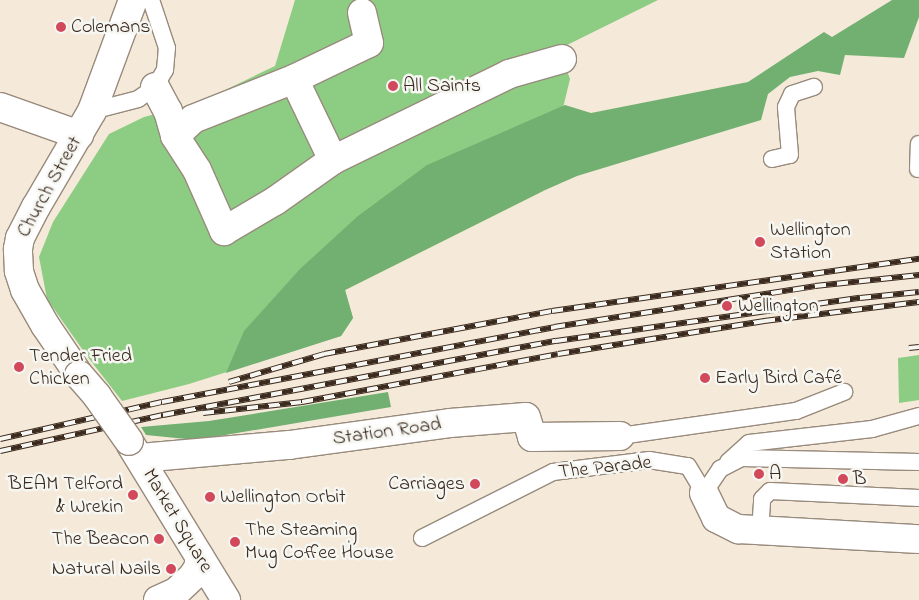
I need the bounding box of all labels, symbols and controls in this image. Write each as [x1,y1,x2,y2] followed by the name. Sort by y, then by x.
[71,15,150,39] place label: Colemans
[55,21,67,33] marker: Colemans
[403,74,481,98] place label: All Saints
[387,80,399,92] marker: All Saints
[12,132,88,242] street label: Church Street
[770,218,851,265] place label: Wellington Station
[754,236,766,248] marker: Wellington Station
[738,294,819,318] place label: Wellington
[720,299,734,313] marker: Wellington
[29,344,132,391] place label: Tender Fried Chicken
[13,361,25,373] marker: Tender Fried Chicken
[715,366,842,390] place label: Early Bird Café
[699,372,711,384] marker: Early Bird Café
[331,413,443,451] street label: Station Road
[557,451,653,485] street label: The Parade
[769,462,781,486] place label: A
[137,465,217,577] street label: Market Square
[853,467,866,491] place label: B
[753,468,765,480] marker: A
[8,472,123,519] place label: BEAM Telford & Wrekin
[388,472,465,496] place label: Carriages
[837,473,849,485] marker: B
[469,478,481,490] marker: Carriages
[220,485,346,509] place label: Wellington Orbit
[127,489,139,501] marker: BEAM Telford & Wrekin
[204,491,216,503] marker: Wellington Orbit
[245,518,394,565] place label: The Steaming Mug Coffee House
[52,527,149,551] place label: The Beacon
[153,533,165,545] marker: The Beacon
[229,536,241,548] marker: The Steaming Mug Coffee House
[52,557,161,581] place label: Natural Nails
[165,563,177,575] marker: Natural Nails

